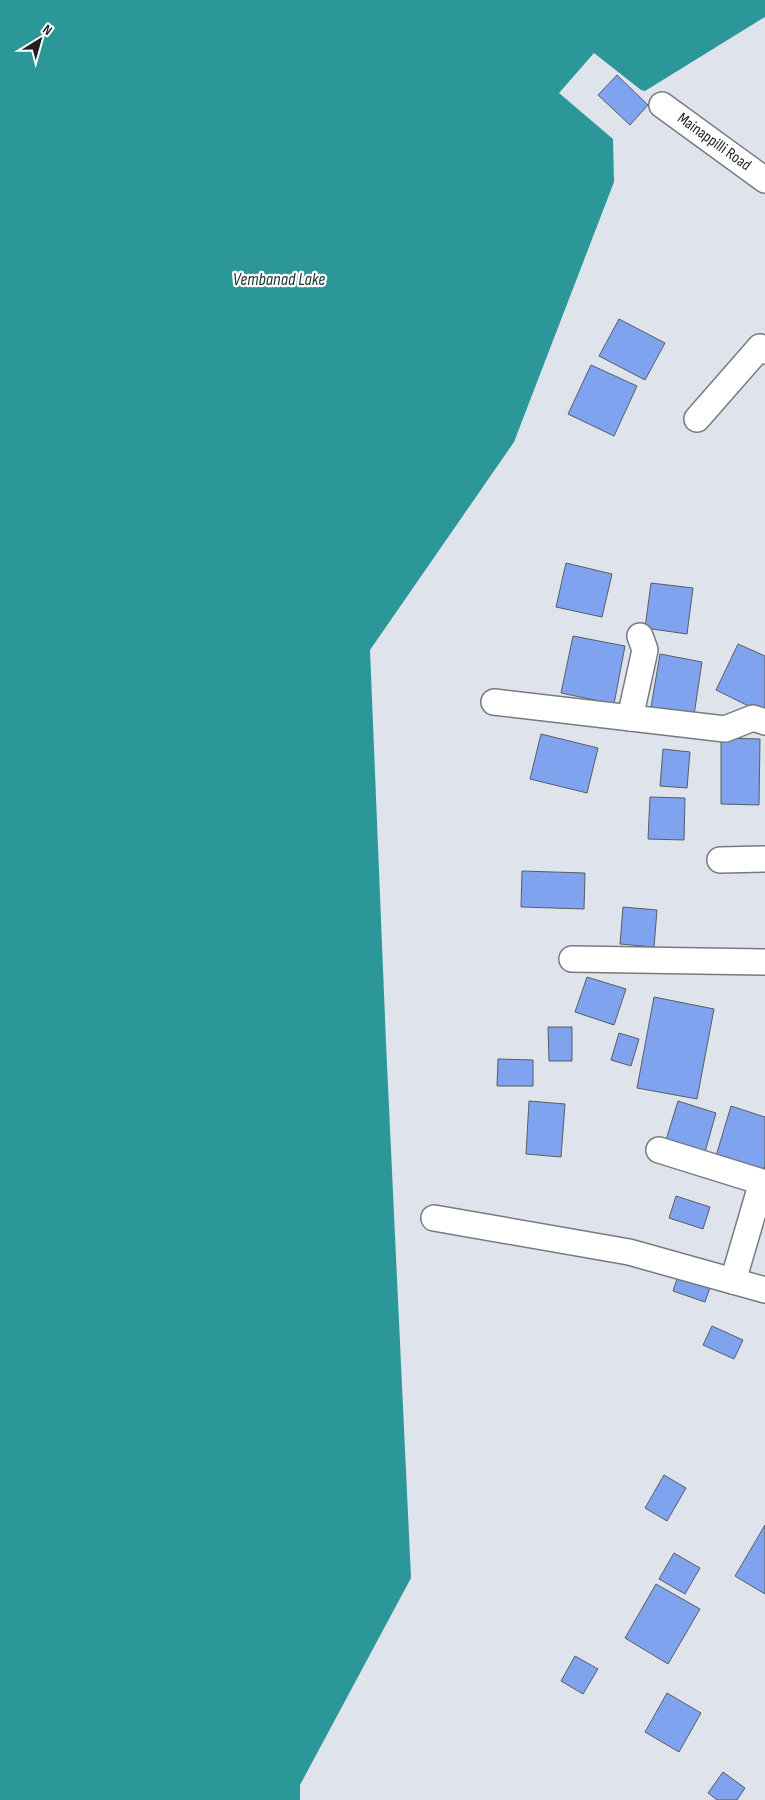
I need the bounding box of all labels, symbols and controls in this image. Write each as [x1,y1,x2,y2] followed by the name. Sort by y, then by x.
[15,15,65,65] north arrow
[39,21,56,39] text: N
[673,109,755,175] street label: Mainappilli Road
[233,269,325,290] water label: Vembanad Lake

